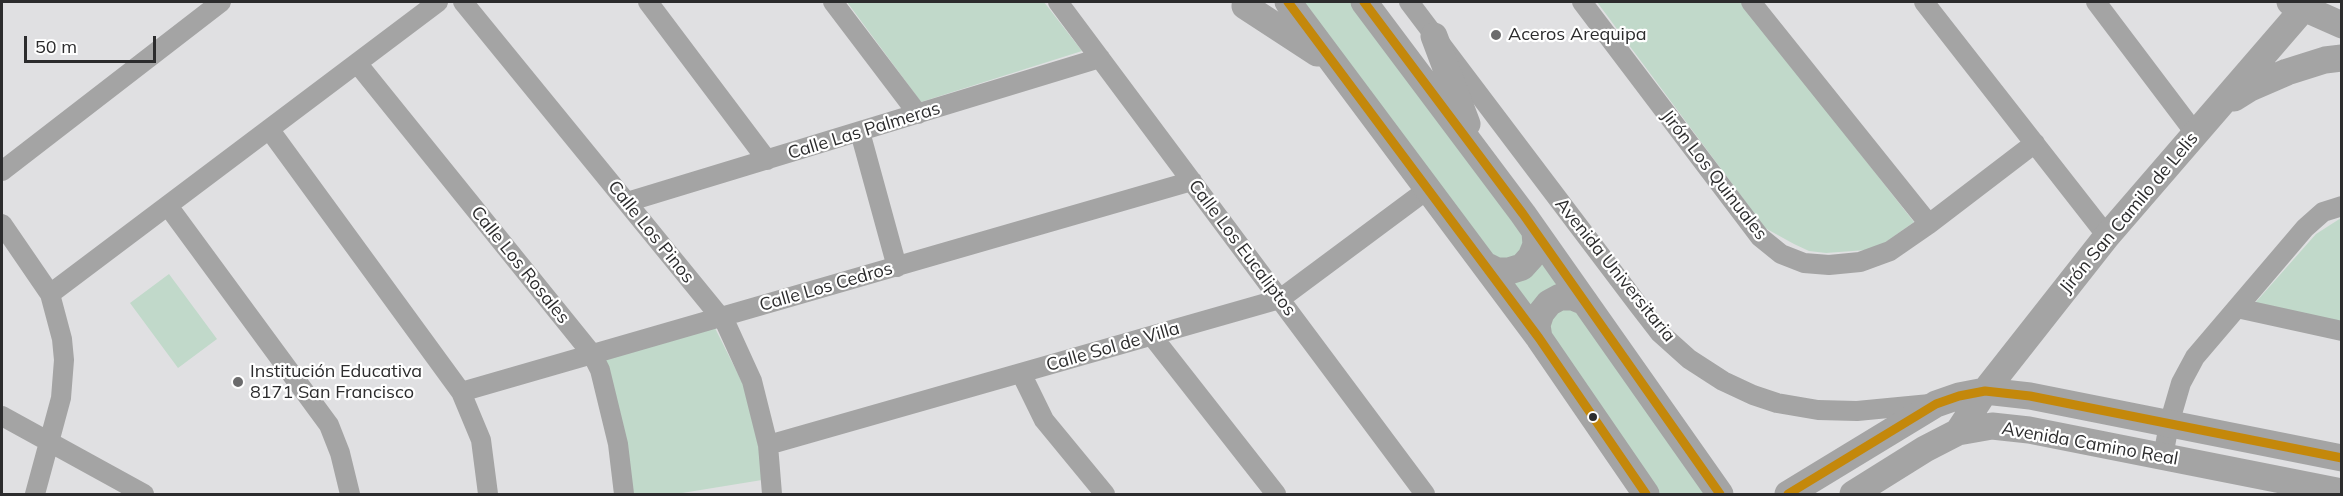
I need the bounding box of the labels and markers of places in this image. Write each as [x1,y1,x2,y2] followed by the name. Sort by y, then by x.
[1508,24,1646,46] place label: Aceros Arequipa
[1489,28,1503,42] marker: Aceros Arequipa
[250,361,422,404] place label: Institución Educativa 8171 San Francisco
[231,375,245,389] marker: Institución Educativa 8171 San Francisco
[1587,411,1599,423] unlabelled marker

